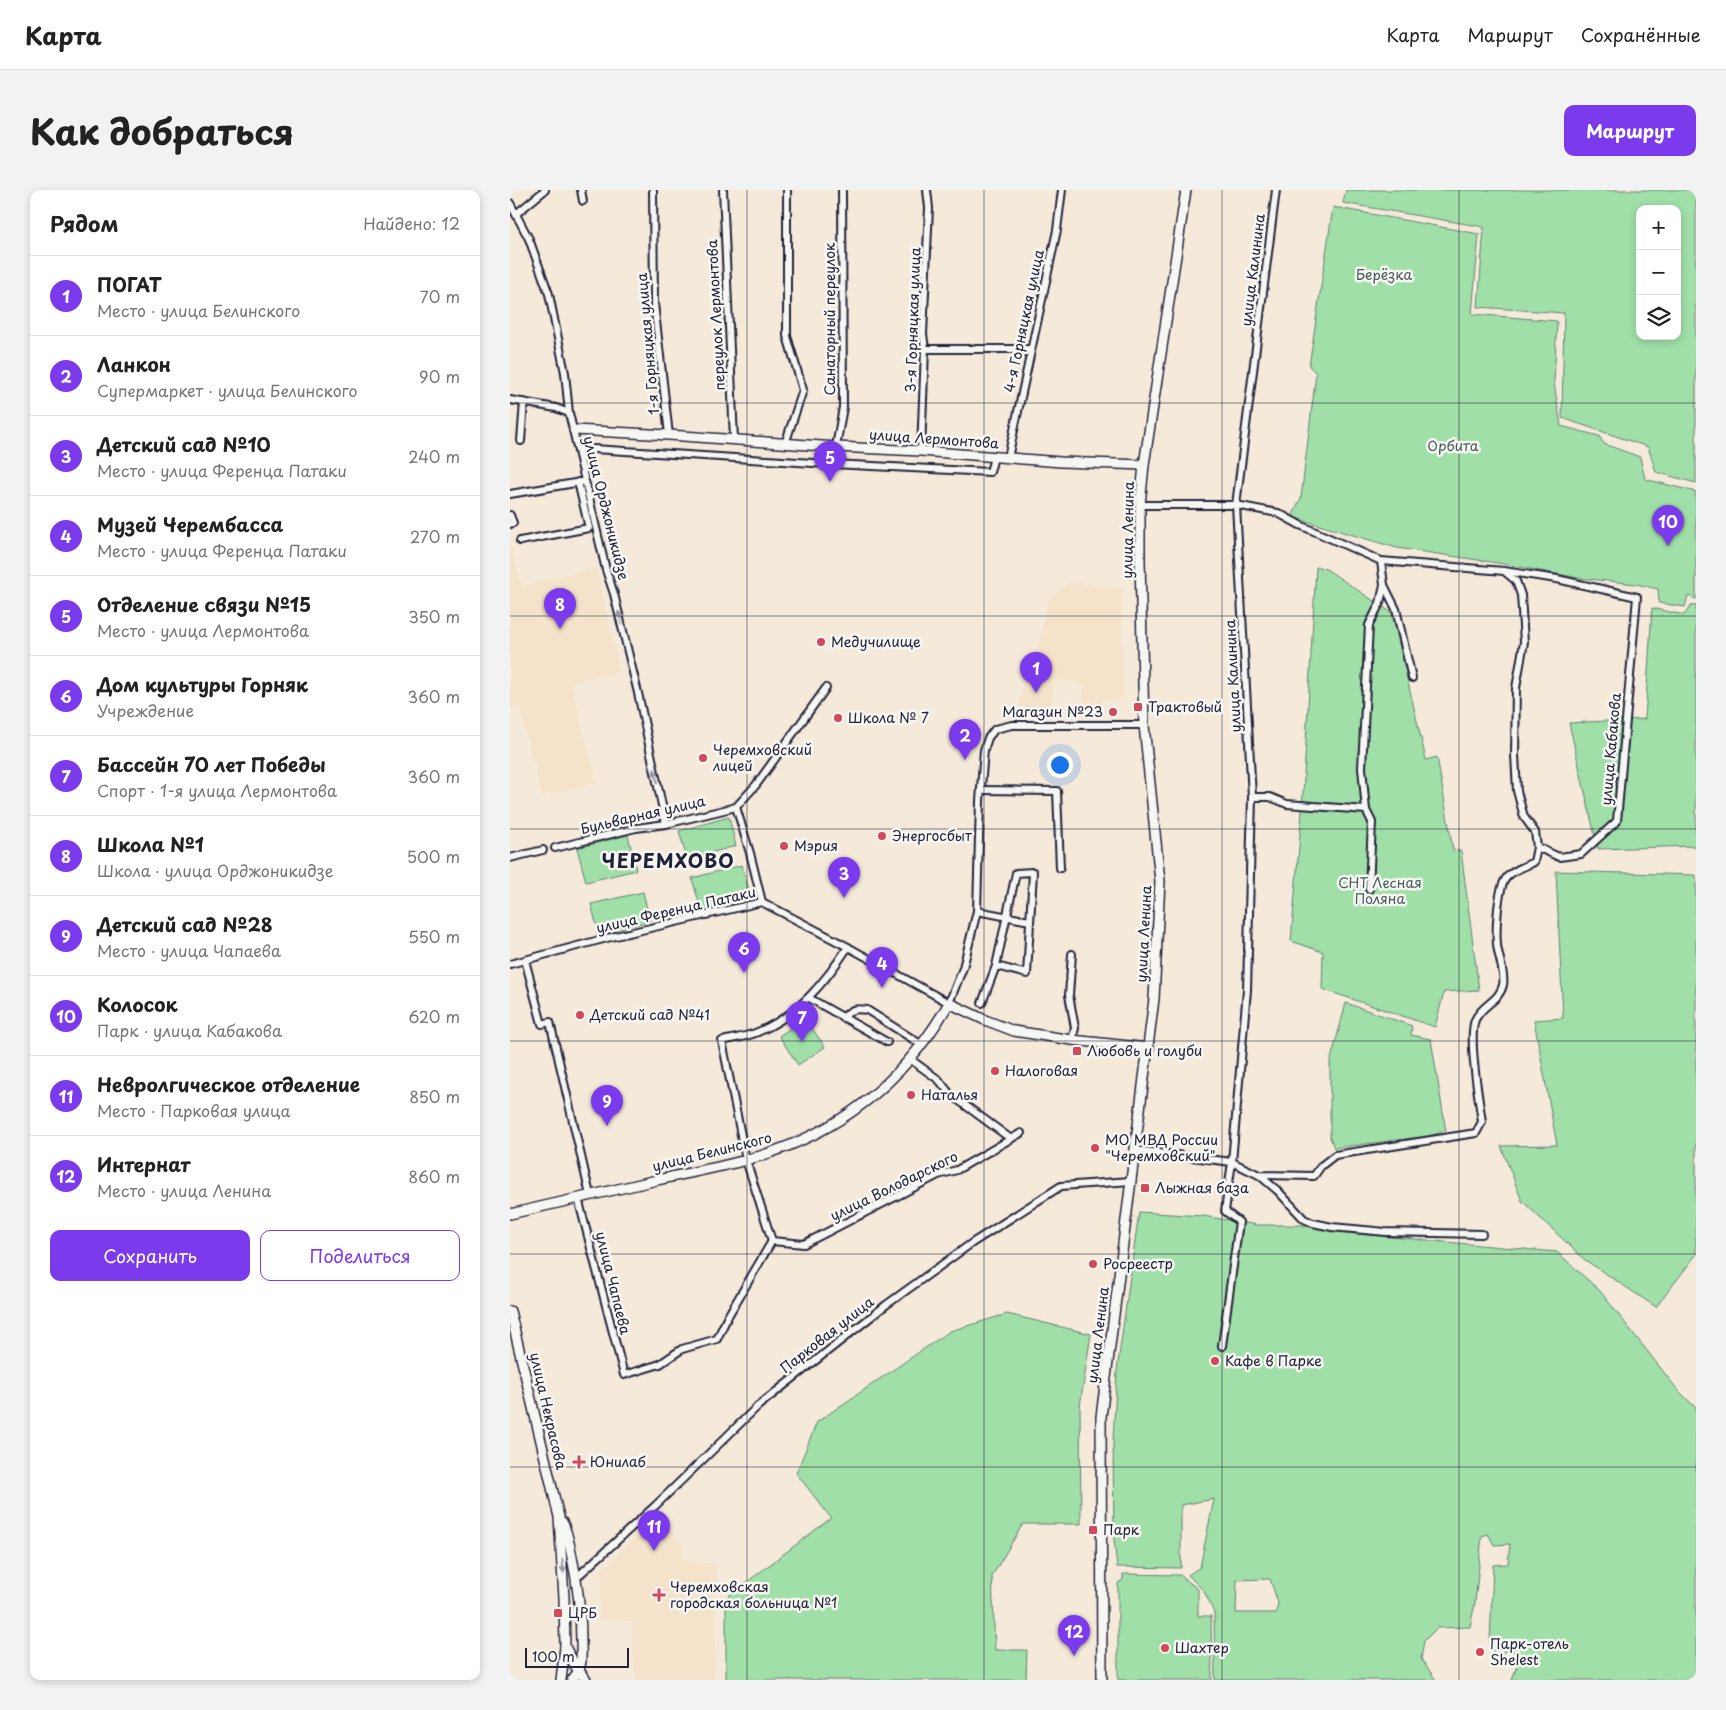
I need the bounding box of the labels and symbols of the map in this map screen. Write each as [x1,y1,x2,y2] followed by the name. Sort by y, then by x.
[1235,212,1270,327] street label: улица Калинина
[701,239,730,391] street label: переулок Лермонтова
[819,242,840,395] street label: Санаторный переулок
[899,247,926,393] street label: 3-я Горняцкая улица
[998,247,1049,394] street label: 4-я Горняцкая улица
[1356,264,1412,285] park label: Берёзка
[631,272,664,416] street label: 1-я Горняцкая улица
[868,423,1000,454] street label: улица Лермонтова
[578,434,635,582] street label: улица Орджоникидзе
[1427,435,1479,456] park label: Орбита
[814,441,846,482] pin: 5
[1116,481,1139,579] street label: улица Ленина
[1652,505,1684,546] pin: 10
[544,588,576,629] pin: 8
[616,610,624,625] one-way arrow
[1219,619,1246,733] street label: улица Калинина
[831,631,921,652] place label: Медучилище
[815,636,827,648] marker: Медучилище
[1020,652,1052,693] pin: 1
[1595,692,1626,806] street label: улица Кабакова
[1148,696,1222,717] place label: Трактовый
[1002,701,1103,722] place label: Магазин №23
[1132,701,1144,713] marker: Трактовый
[1107,706,1119,718] marker: Магазин №23
[848,707,929,728] place label: Школа № 7
[832,712,844,724] marker: Школа № 7
[949,719,981,760] pin: 2
[712,739,812,776] place label: Черемховский лицей
[697,752,709,764] marker: Черемховский лицей
[1047,752,1073,778] your location
[652,768,660,784] one-way arrow
[578,790,707,839] street label: Бульварная улица
[892,825,972,846] place label: Энергосбыт
[876,830,888,842] marker: Энергосбыт
[794,835,838,856] place label: Мэрия
[778,840,790,852] marker: Мэрия
[601,846,735,874] district label: ЧЕРЕМХОВО
[828,857,860,898] pin: 3
[1338,872,1422,909] park label: СНТ Лесная Поляна
[594,881,758,938] street label: улица Ференца Патаки
[1130,885,1157,983] street label: улица Ленина
[728,932,760,973] pin: 6
[866,947,898,988] pin: 4
[786,1001,818,1042] pin: 7
[589,1004,710,1025] place label: Детский сад №41
[574,1009,586,1021] marker: Детский сад №41
[1087,1040,1202,1061] place label: Любовь и голуби
[1071,1045,1083,1057] marker: Любовь и голуби
[1005,1060,1078,1081] place label: Налоговая
[989,1065,1001,1077] marker: Налоговая
[921,1084,978,1105] place label: Наталья
[591,1085,623,1126] pin: 9
[905,1089,917,1101] marker: Наталья
[650,1126,774,1177] street label: улица Белинского
[1105,1129,1218,1166] place label: МО МВД России "Черемховский"
[1089,1142,1101,1154] marker: МО МВД России "Черемховский"
[826,1145,961,1226] street label: улица Володарского
[1155,1177,1249,1198] place label: Лыжная база
[1139,1182,1151,1194] marker: Лыжная база
[591,1229,637,1337] street label: улица Чапаева
[1103,1253,1173,1274] place label: Росреестр
[1087,1258,1099,1270] marker: Росреестр
[1081,1285,1114,1384] street label: улица Ленина
[775,1291,878,1378] street label: Парковая улица
[525,1350,572,1472] street label: улица Некрасова
[1225,1350,1322,1371] place label: Кафе в Парке
[1209,1355,1221,1367] marker: Кафе в Парке
[590,1451,646,1472] place label: Юнилаб
[572,1455,586,1469] marker: Юнилаб
[638,1510,670,1551] pin: 11
[1103,1519,1140,1540] place label: Парк
[1087,1524,1099,1536] marker: Парк
[559,1558,567,1574] one-way arrow
[670,1576,837,1613] place label: Черемховская городская больница №1
[652,1588,666,1602] marker: Черемховская городская больница №1
[568,1602,597,1623] place label: ЦРБ
[552,1607,564,1619] marker: ЦРБ
[1058,1615,1090,1656] pin: 12
[1490,1633,1569,1670] place label: Парк-отель Shelest
[1175,1637,1229,1658] place label: Шахтер
[1159,1642,1171,1654] marker: Шахтер
[525,1645,629,1668] scale bar
[1474,1646,1486,1658] marker: Парк-отель Shelest

